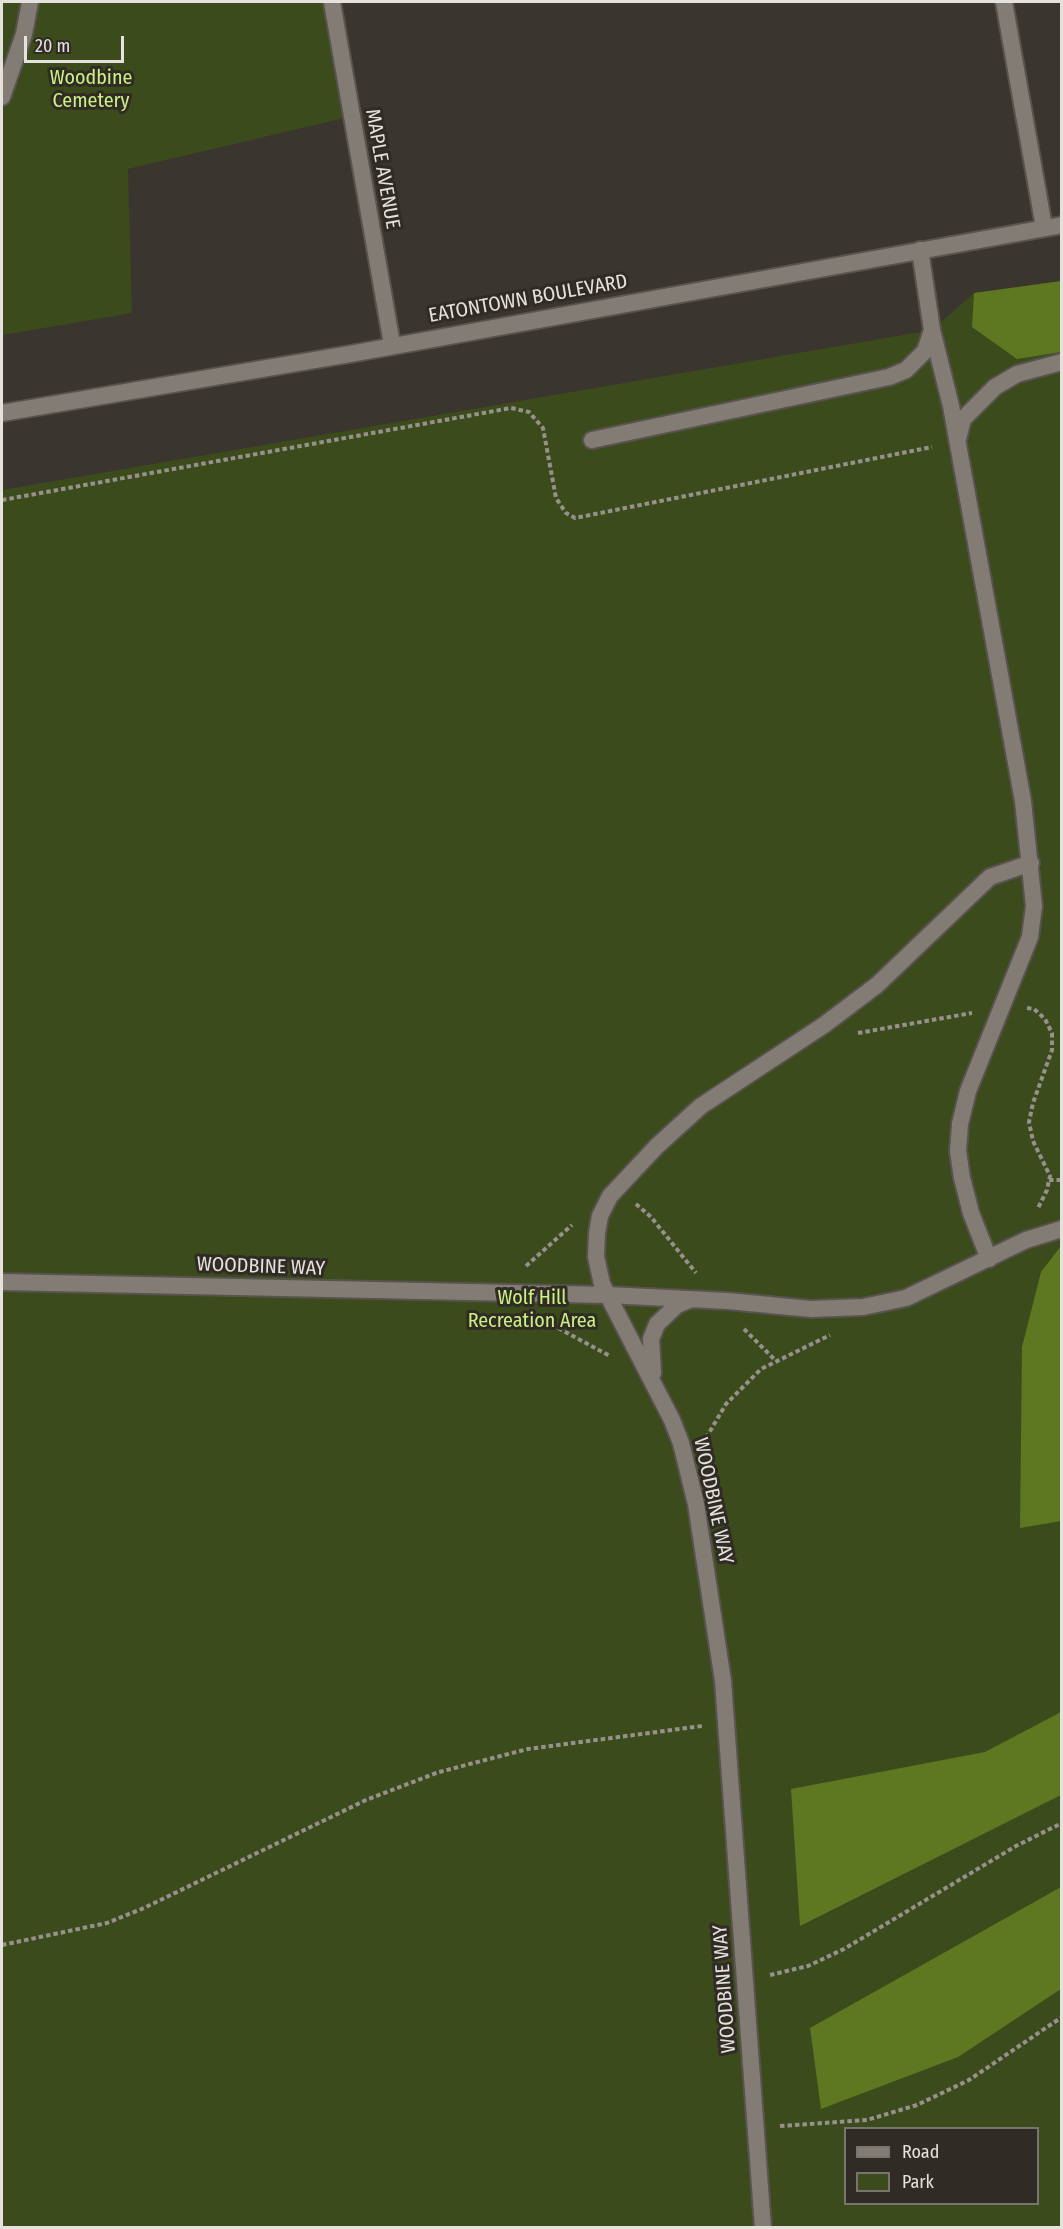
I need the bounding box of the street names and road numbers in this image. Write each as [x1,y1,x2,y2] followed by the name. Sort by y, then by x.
[360,107,404,231] street label: MAPLE AVENUE
[427,270,629,328] street label: EATONTOWN BOULEVARD
[196,1253,326,1281] street label: WOODBINE WAY
[688,1436,738,1566] street label: WOODBINE WAY
[709,1924,741,2054] street label: WOODBINE WAY

